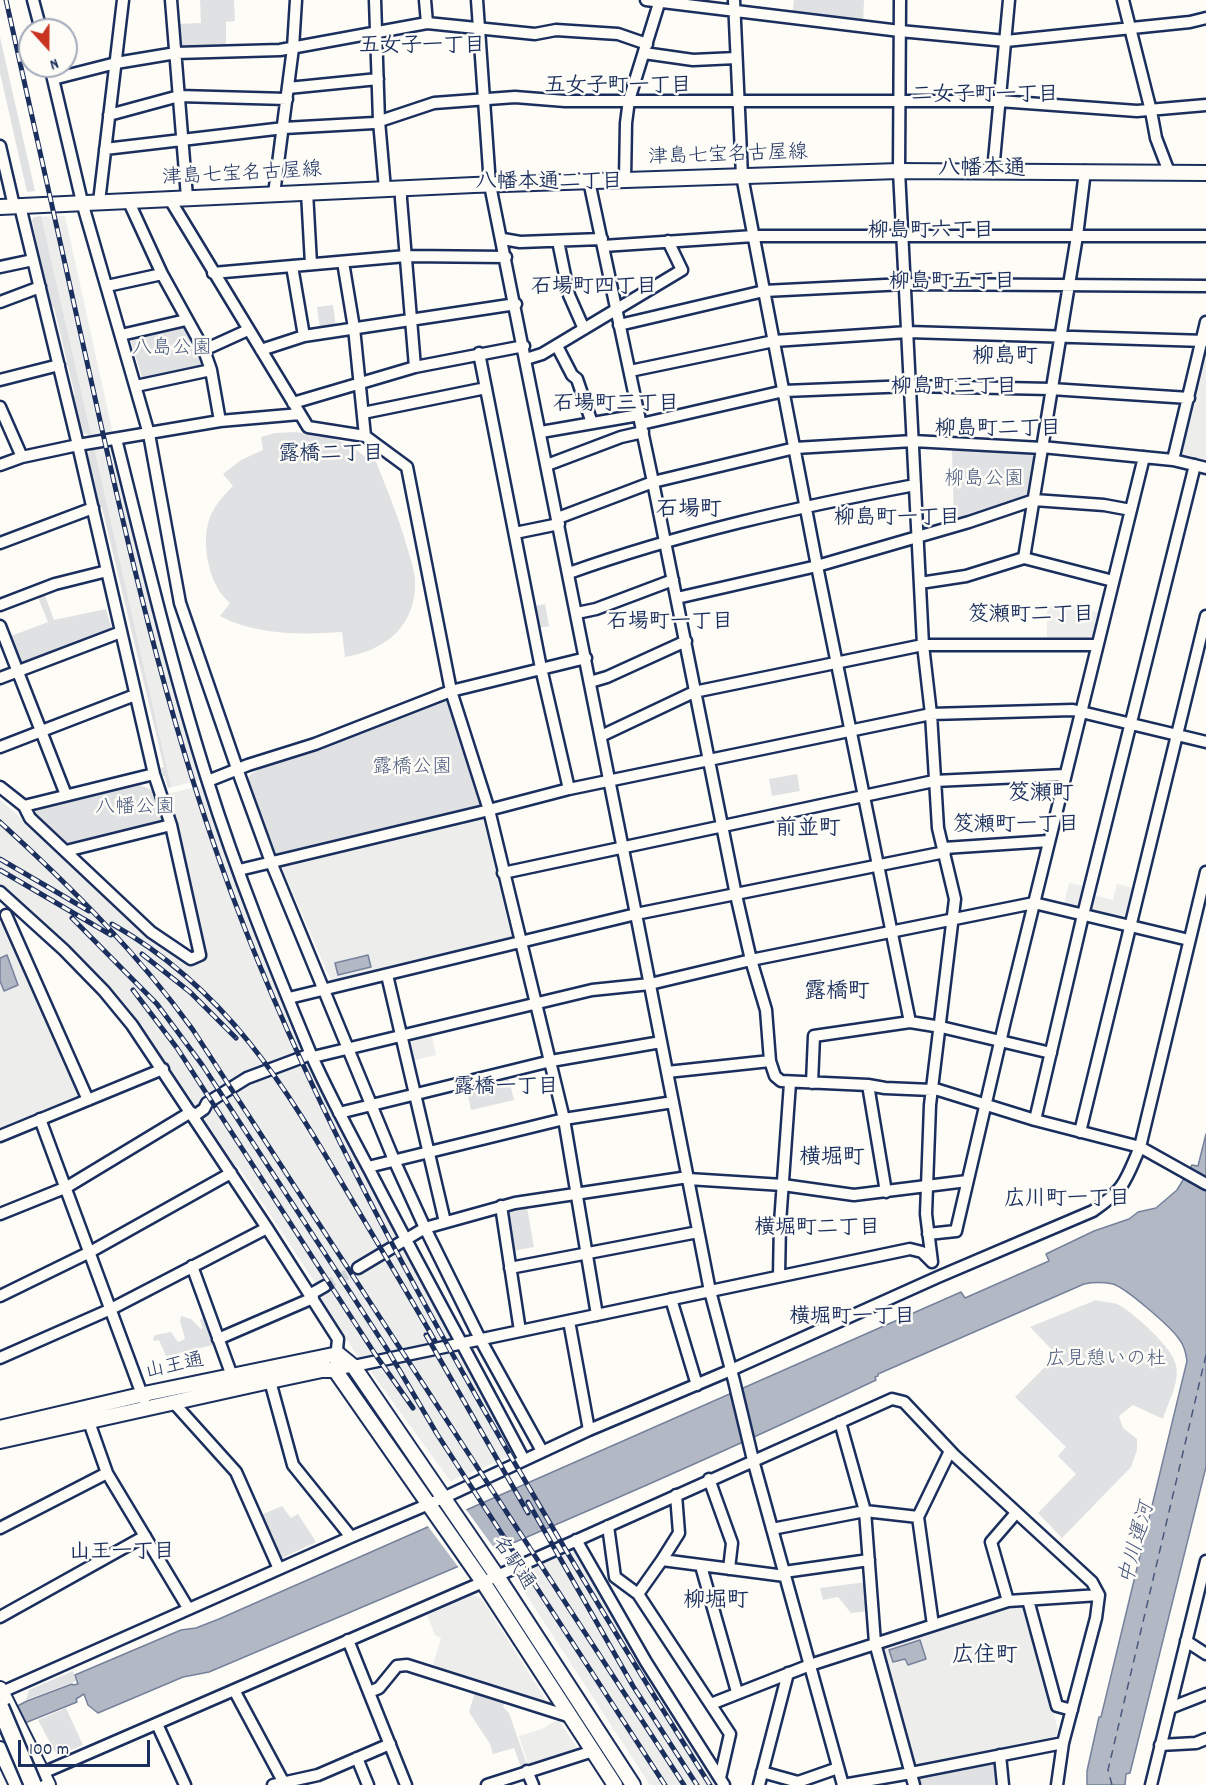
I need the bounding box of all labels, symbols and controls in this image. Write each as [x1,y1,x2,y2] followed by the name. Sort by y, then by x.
[18,18,78,78] north arrow
[359,35,485,61] district label: 五女子一丁目
[46,51,62,76] text: N
[545,75,691,101] district label: 五女子町一丁目
[912,84,1058,110] district label: 二女子町一丁目
[648,142,808,172] street label: 津島七宝名古屋線
[938,158,1026,184] district label: 八幡本通
[161,160,323,192] street label: 津島七宝名古屋線
[476,171,622,197] district label: 八幡本通二丁目
[868,220,994,246] district label: 柳島町六丁目
[889,271,1015,297] district label: 柳島町五丁目
[531,276,657,302] district label: 石場町四丁目
[132,338,212,362] park label: 八島公園
[972,346,1038,372] district label: 柳島町
[891,376,1017,402] district label: 柳島町三丁目
[553,393,679,419] district label: 石場町三丁目
[935,418,1061,444] district label: 柳島町二丁目
[279,443,383,469] district label: 露橋二丁目
[944,469,1024,493] park label: 柳島公園
[656,499,722,525] district label: 石場町
[834,507,960,533] district label: 柳島町一丁目
[968,604,1094,630] district label: 笈瀬町二丁目
[607,611,733,637] district label: 石場町一丁目
[372,757,452,781] park label: 露橋公園
[1008,783,1074,809] district label: 笈瀬町
[95,797,175,821] park label: 八幡公園
[953,814,1079,840] district label: 笈瀬町一丁目
[775,818,841,844] district label: 前並町
[804,981,870,1007] district label: 露橋町
[454,1076,558,1102] district label: 露橋一丁目
[799,1147,865,1173] district label: 横堀町
[1004,1188,1130,1214] district label: 広川町一丁目
[754,1217,880,1243] district label: 横堀町二丁目
[789,1306,915,1332] district label: 横堀町一丁目
[1046,1349,1166,1373] park label: 広見憩いの杜
[143,1350,207,1386] street label: 山王通
[1116,1500,1162,1588] water label: 中川運河
[485,1532,539,1596] street label: 名駅通
[70,1541,174,1567] district label: 山王一丁目
[683,1590,749,1616] district label: 柳堀町
[952,1645,1018,1671] district label: 広住町
[21,1728,153,1766] scale bar
[29,1738,69,1763] text: 100 m

